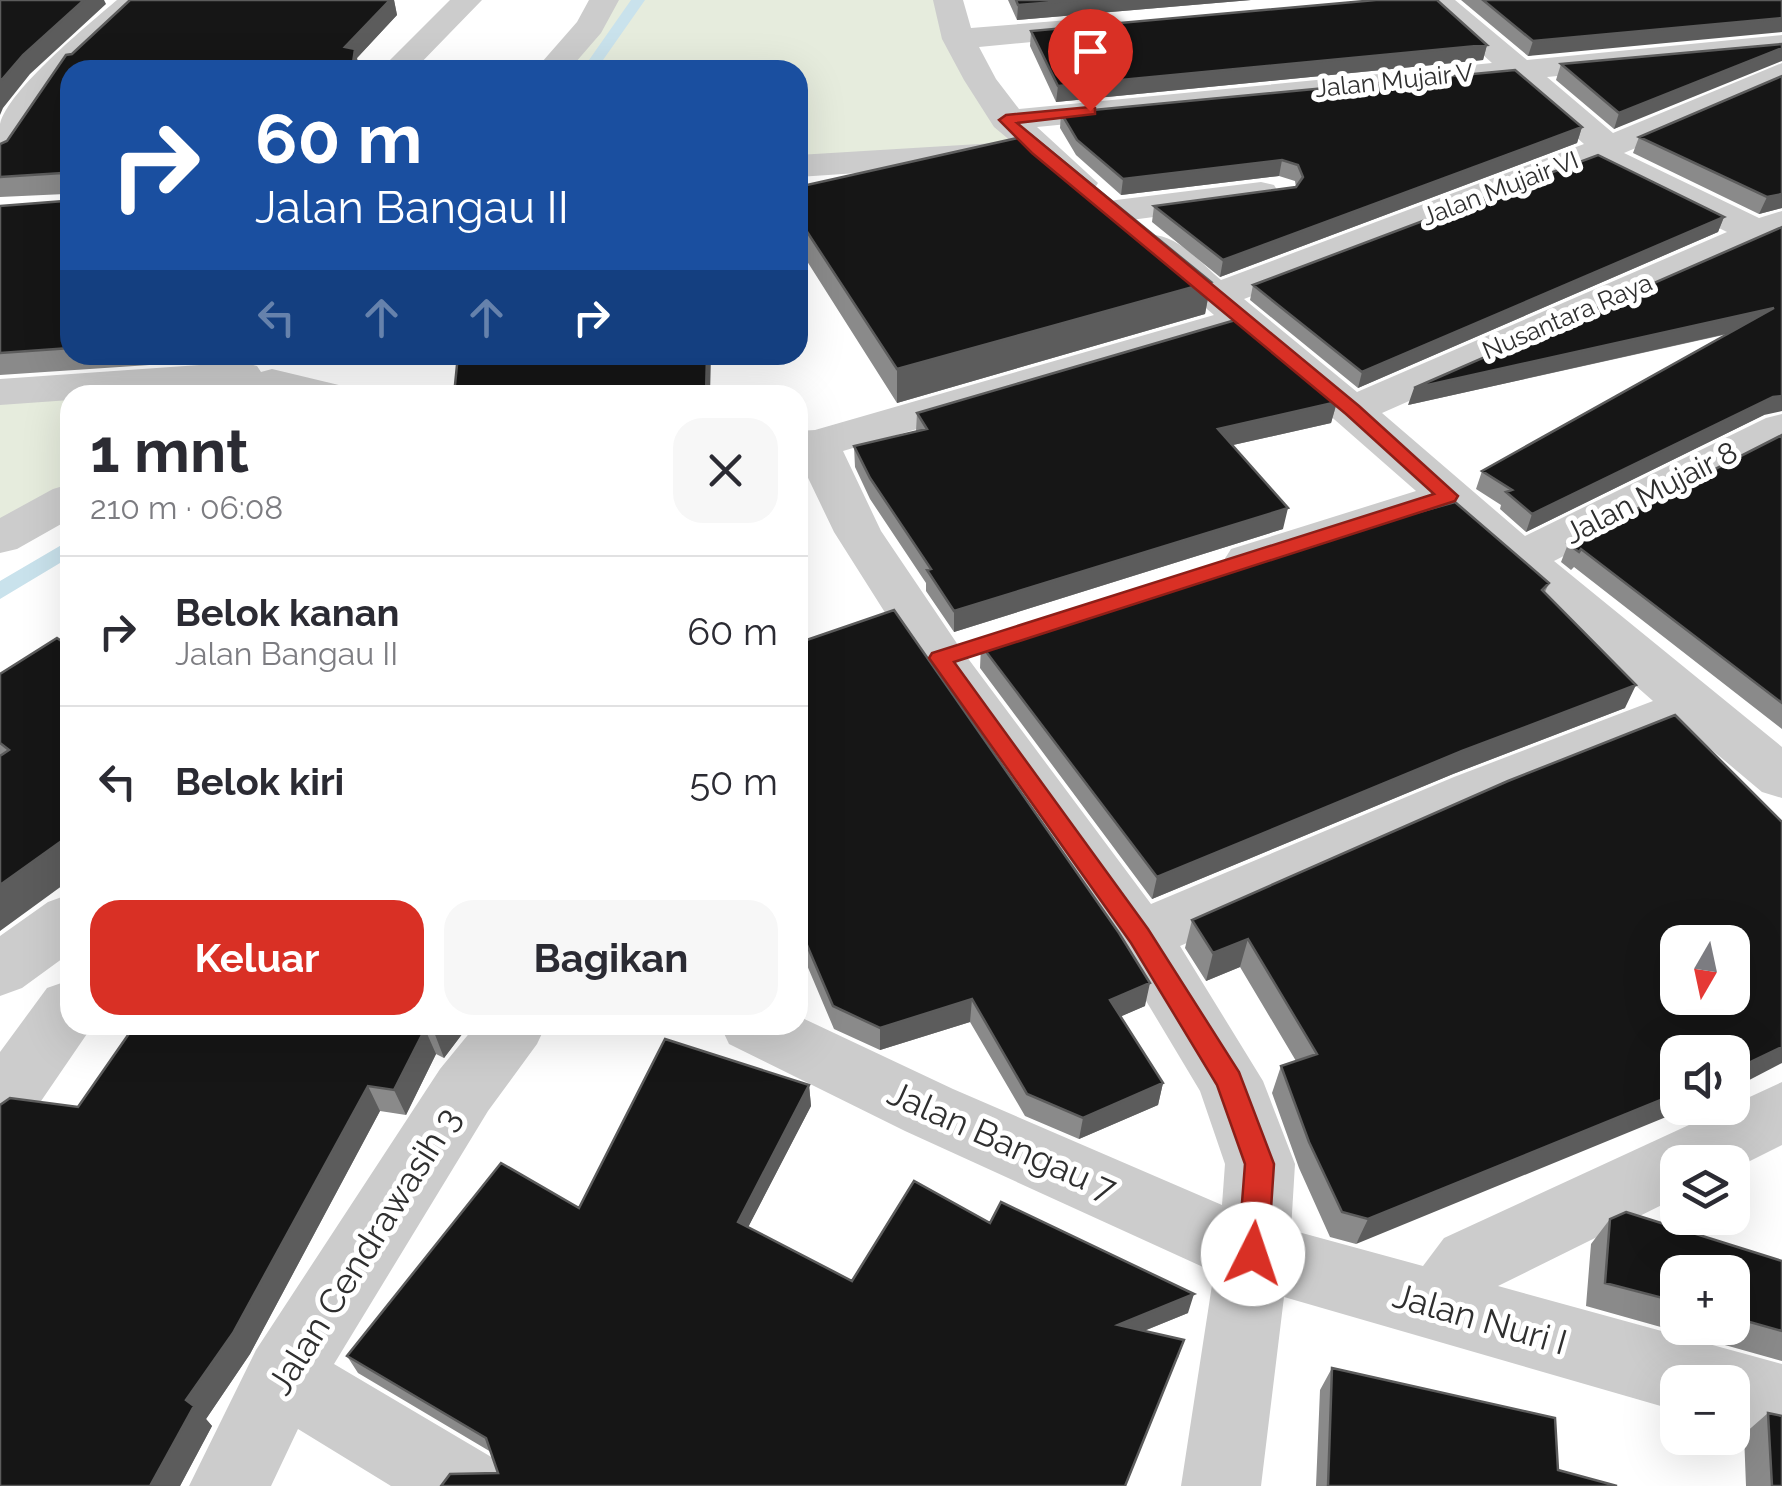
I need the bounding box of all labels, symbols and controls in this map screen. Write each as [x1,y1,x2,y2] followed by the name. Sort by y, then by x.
[1048,9,1133,112] pin
[1063,24,1118,79] icon: arrive
[1313,57,1475,103] street label: Jalan Mujair V
[255,97,422,179] text: 60 m
[90,100,220,230] icon: right
[1418,144,1582,232] street label: Jalan Mujair VI
[255,181,569,234] text: Jalan Bangau II
[1478,267,1656,365] street label: Nusantara Raya
[249,290,304,345] icon: left
[354,290,409,345] icon: ahead
[459,290,514,345] icon: ahead
[564,290,619,345] icon: right
[90,416,249,486] text: 1 mnt
[673,418,778,523] button: close
[1559,434,1743,551] street label: Jalan Mujair 8
[90,489,283,526] text: 210 m · 06:08
[175,590,400,635] text: Belok kanan
[90,604,145,659] icon: right
[687,609,778,654] text: 60 m
[175,635,398,672] text: Jalan Bangau II
[90,754,145,809] icon: left
[175,759,344,804] text: Belok kiri
[689,759,778,804] text: 50 m
[90,900,424,1015] button: Keluar
[444,900,778,1015] button: Bagikan
[1660,925,1750,1015] north arrow
[1660,925,1750,1455] map controls
[1660,1035,1750,1125] button: sound
[882,1072,1123,1209] street label: Jalan Bangau 7
[259,1100,469,1402] street label: Jalan Cendrawasih 3
[1660,1145,1750,1235] button: layers
[1201,1202,1305,1306] position arrow
[1660,1255,1750,1345] button: +
[1389,1274,1572,1363] street label: Jalan Nuri I
[1660,1365,1750,1455] button: −

